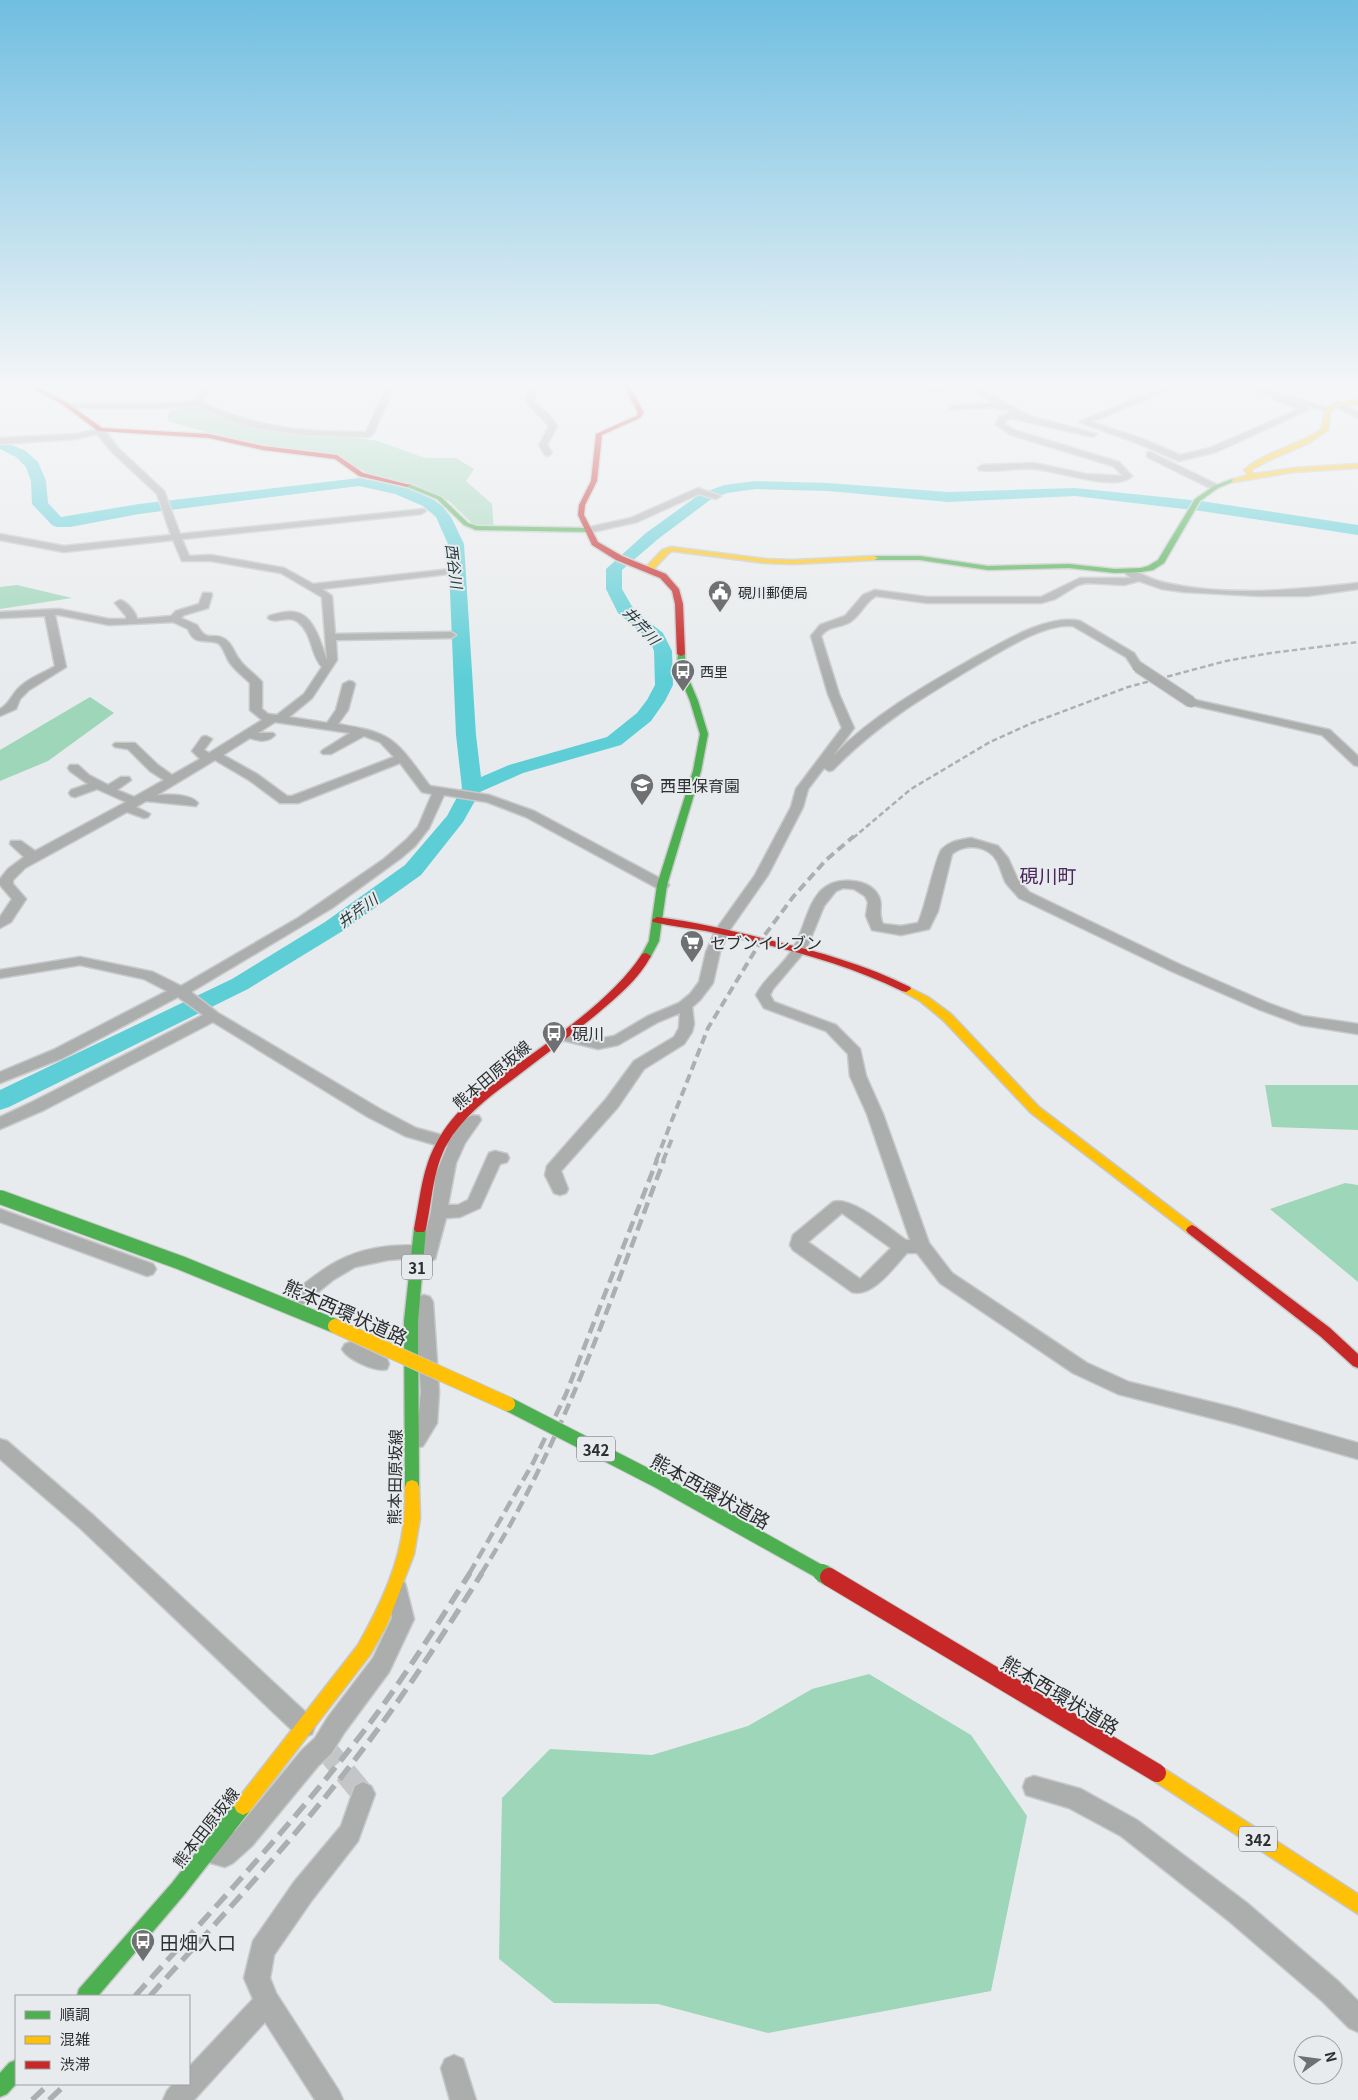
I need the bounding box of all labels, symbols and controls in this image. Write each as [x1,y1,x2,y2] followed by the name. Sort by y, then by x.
[442,542,468,592] water label: 西谷川
[707,579,733,613] public building icon: 硯川郵便局
[738,582,808,602] place label: 硯川郵便局
[619,601,666,650] water label: 井芹川
[670,658,696,692] bus stop icon: 西里
[700,661,728,681] place label: 西里
[629,772,655,806] school or university icon: 西里保育園
[660,773,740,797] place label: 西里保育園
[1019,861,1077,888] district label: 硯川町
[333,887,383,932] water label: 井芹川
[679,929,705,963] supermarket icon: セブンイレブン
[710,930,822,954] place label: セブンイレブン
[541,1020,567,1054] bus stop icon: 硯川
[572,1021,604,1045] place label: 硯川
[447,1034,535,1114] street label: 熊本田原坂線
[402,1254,432,1280] road number: 31
[280,1272,412,1350] street label: 熊本西環状道路
[381,1429,407,1525] street label: 熊本田原坂線
[577,1436,615,1462] road number: 342
[646,1446,776,1534] street label: 熊本西環状道路
[997,1648,1125,1740] street label: 熊本西環状道路
[166,1782,244,1872] street label: 熊本田原坂線
[1239,1826,1277,1852] road number: 342
[130,1928,156,1962] bus stop icon: 田畑入口
[160,1928,236,1955] place label: 田畑入口
[15,1995,190,2085] legend
[60,2003,90,2024] text: 順調
[60,2028,90,2049] text: 混雑
[1293,2035,1343,2085] north arrow
[1321,2049,1343,2064] text: N
[60,2053,90,2074] text: 渋滞

